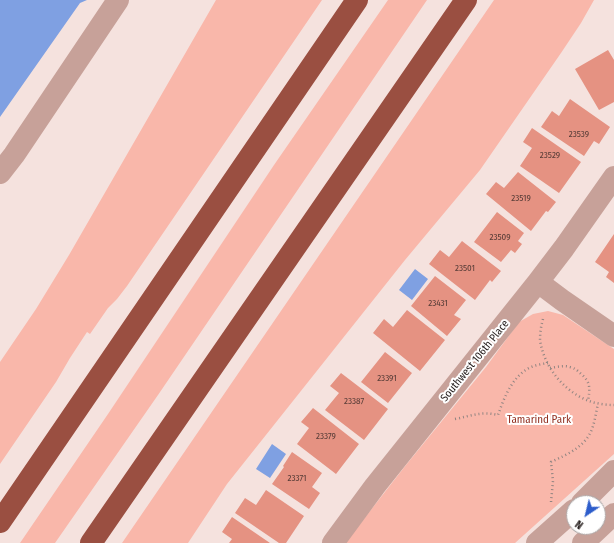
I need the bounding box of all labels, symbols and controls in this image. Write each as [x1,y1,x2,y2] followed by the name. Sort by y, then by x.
[569,129,589,139] house number: 23539
[540,150,560,160] house number: 23529
[511,193,531,203] house number: 23519
[489,232,511,242] house number: 23509
[455,263,475,273] house number: 23501
[428,298,448,308] house number: 23431
[438,318,512,404] street label: Southwest 106th Place
[377,373,397,383] house number: 23391
[344,396,364,406] house number: 23387
[507,413,571,427] park label: Tamarind Park
[316,431,336,441] house number: 23379
[287,473,307,483] house number: 23371
[566,495,606,535] north arrow
[573,517,586,532] text: N

